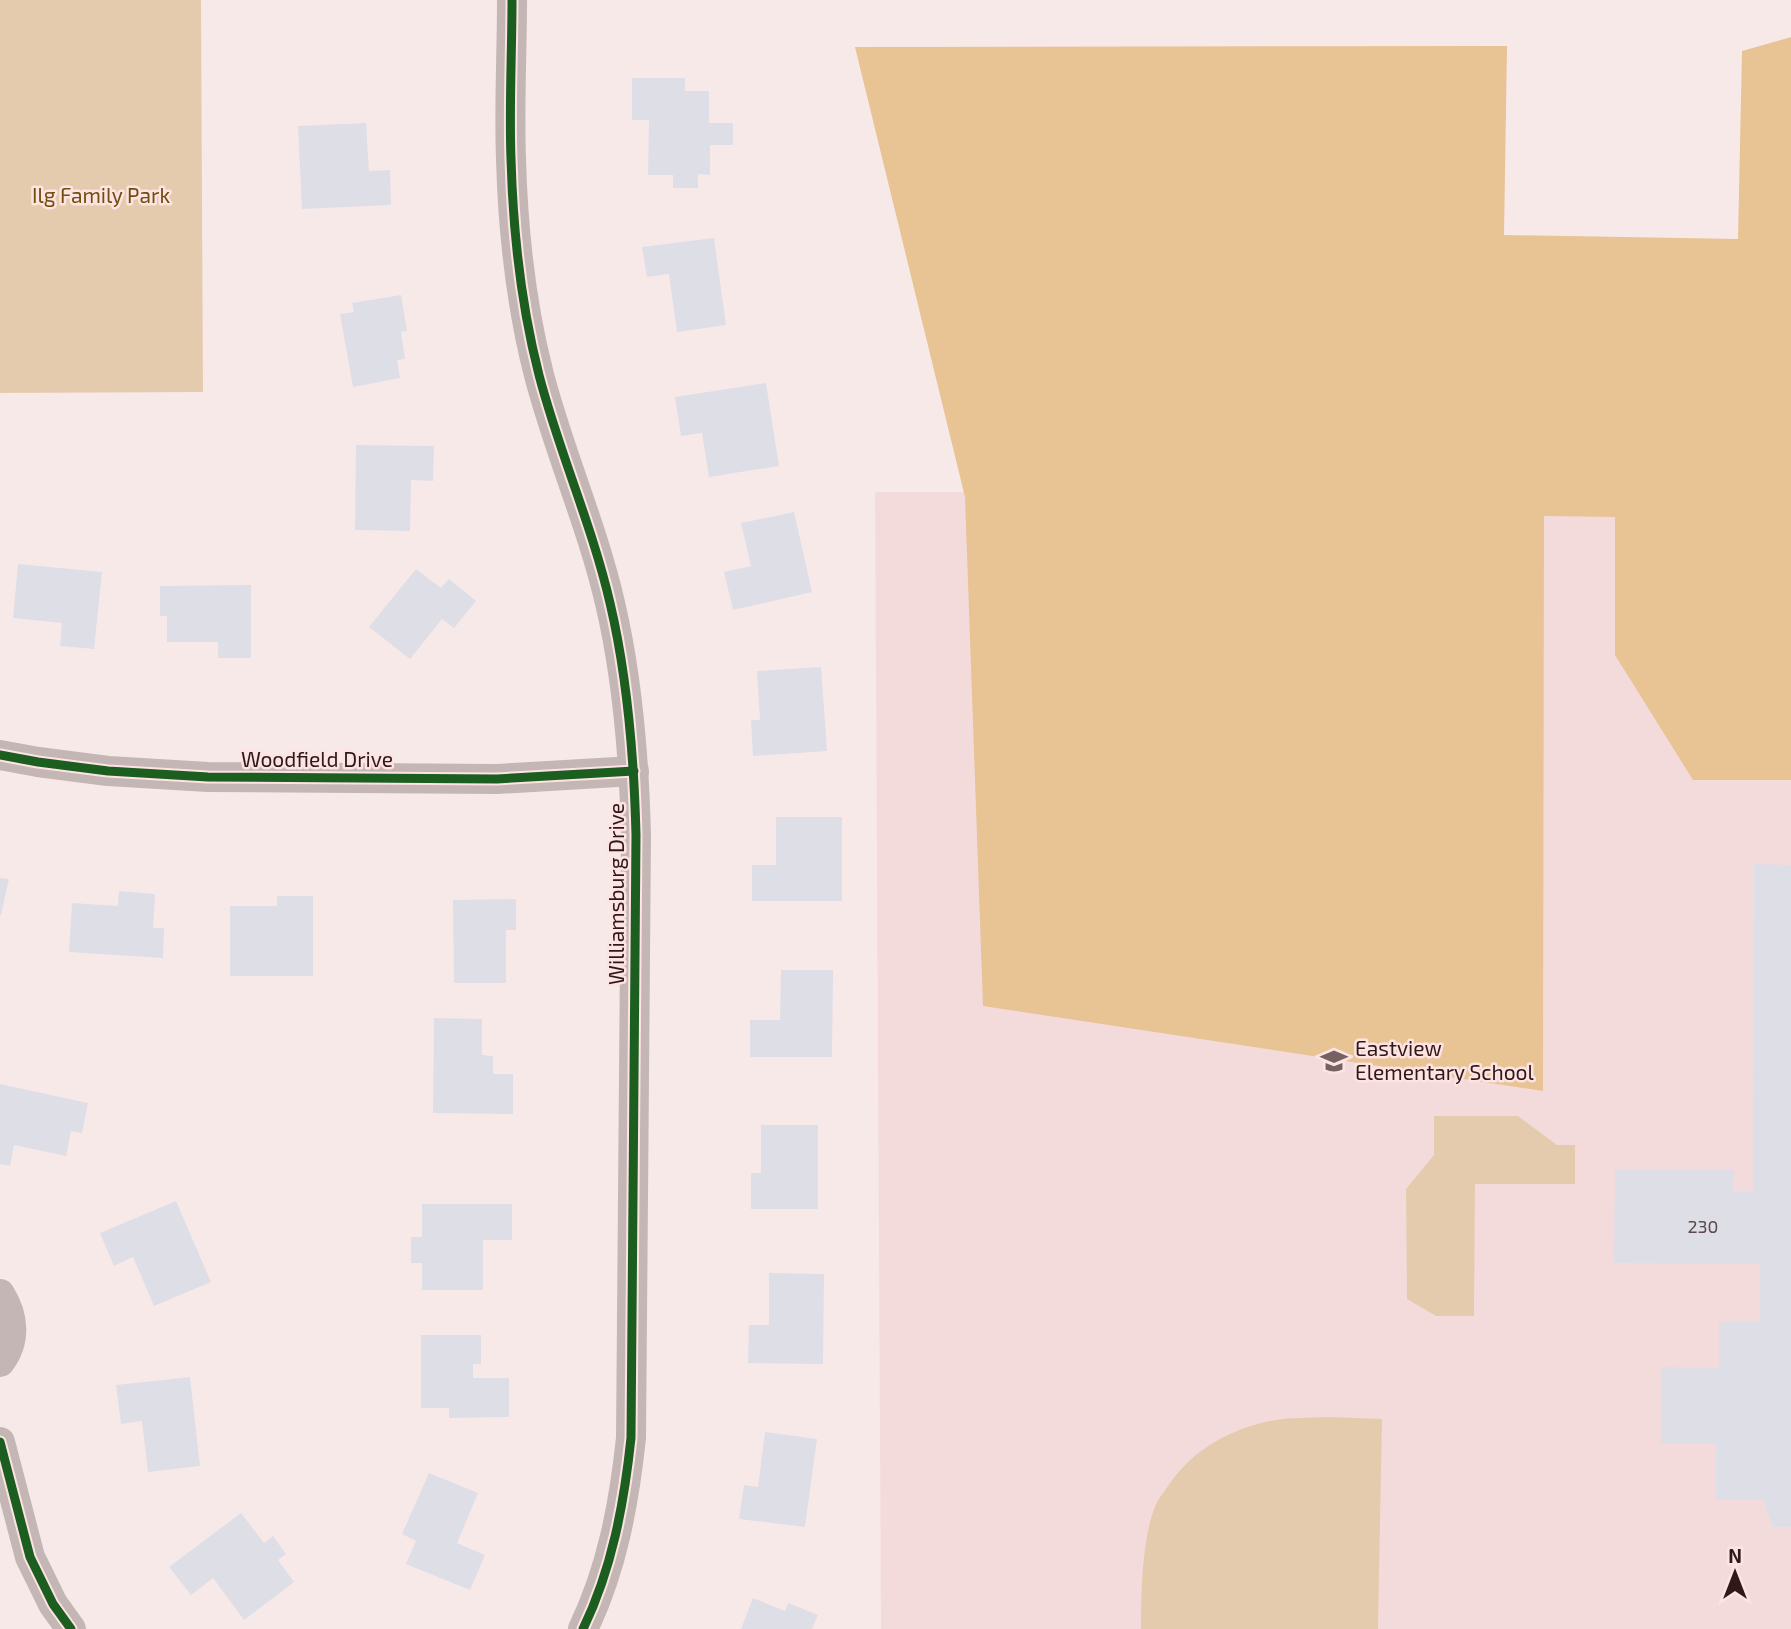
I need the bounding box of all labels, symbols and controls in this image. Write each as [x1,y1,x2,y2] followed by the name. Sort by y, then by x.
[32,182,170,207] park label: Ilg Family Park
[241,746,393,771] street label: Woodfield Drive
[603,803,628,985] street label: Williamsburg Drive
[1355,1035,1535,1084] place label: Eastview Elementary School
[1319,1046,1349,1076] school or university icon: Eastview Elementary School
[1688,1215,1718,1237] house number: 230
[1700,1538,1770,1608] north arrow
[1728,1544,1742,1567] text: N

